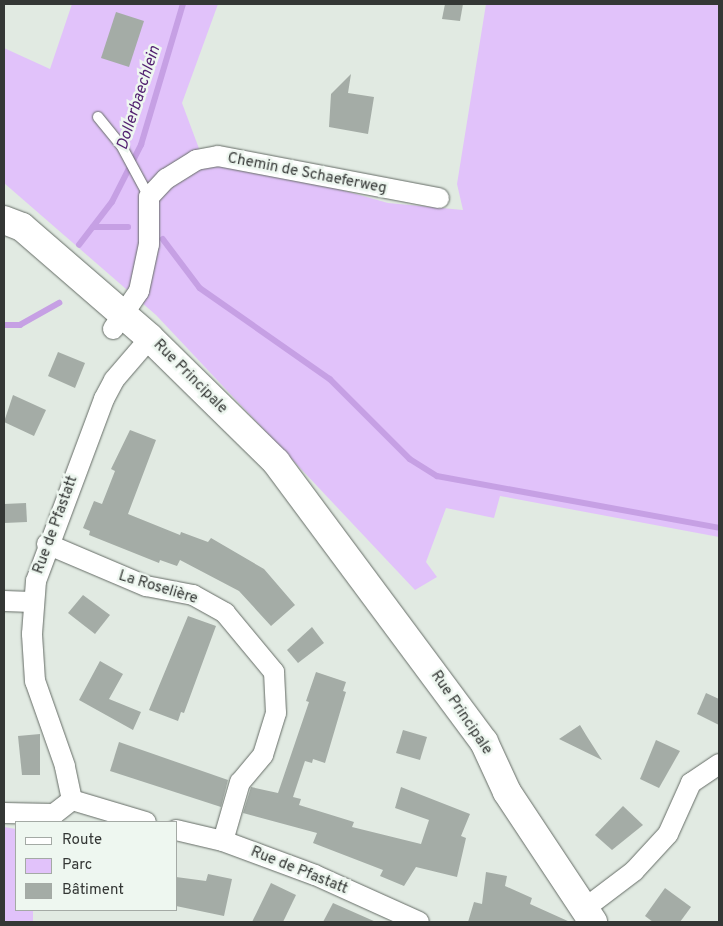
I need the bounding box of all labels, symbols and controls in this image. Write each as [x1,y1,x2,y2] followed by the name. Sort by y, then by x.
[113,44,165,152] water label: Dollerbaechlein
[226,150,388,198] street label: Chemin de Schaeferweg
[149,336,231,418] street label: Rue Principale
[30,473,82,577] street label: Rue de Pfastatt
[116,567,200,609] street label: La Roselière
[426,668,496,758] street label: Rue Principale
[15,821,178,911] legend
[62,831,102,850] text: Route
[248,843,350,899] street label: Rue de Pfastatt
[62,856,92,875] text: Parc
[62,881,124,900] text: Bâtiment

